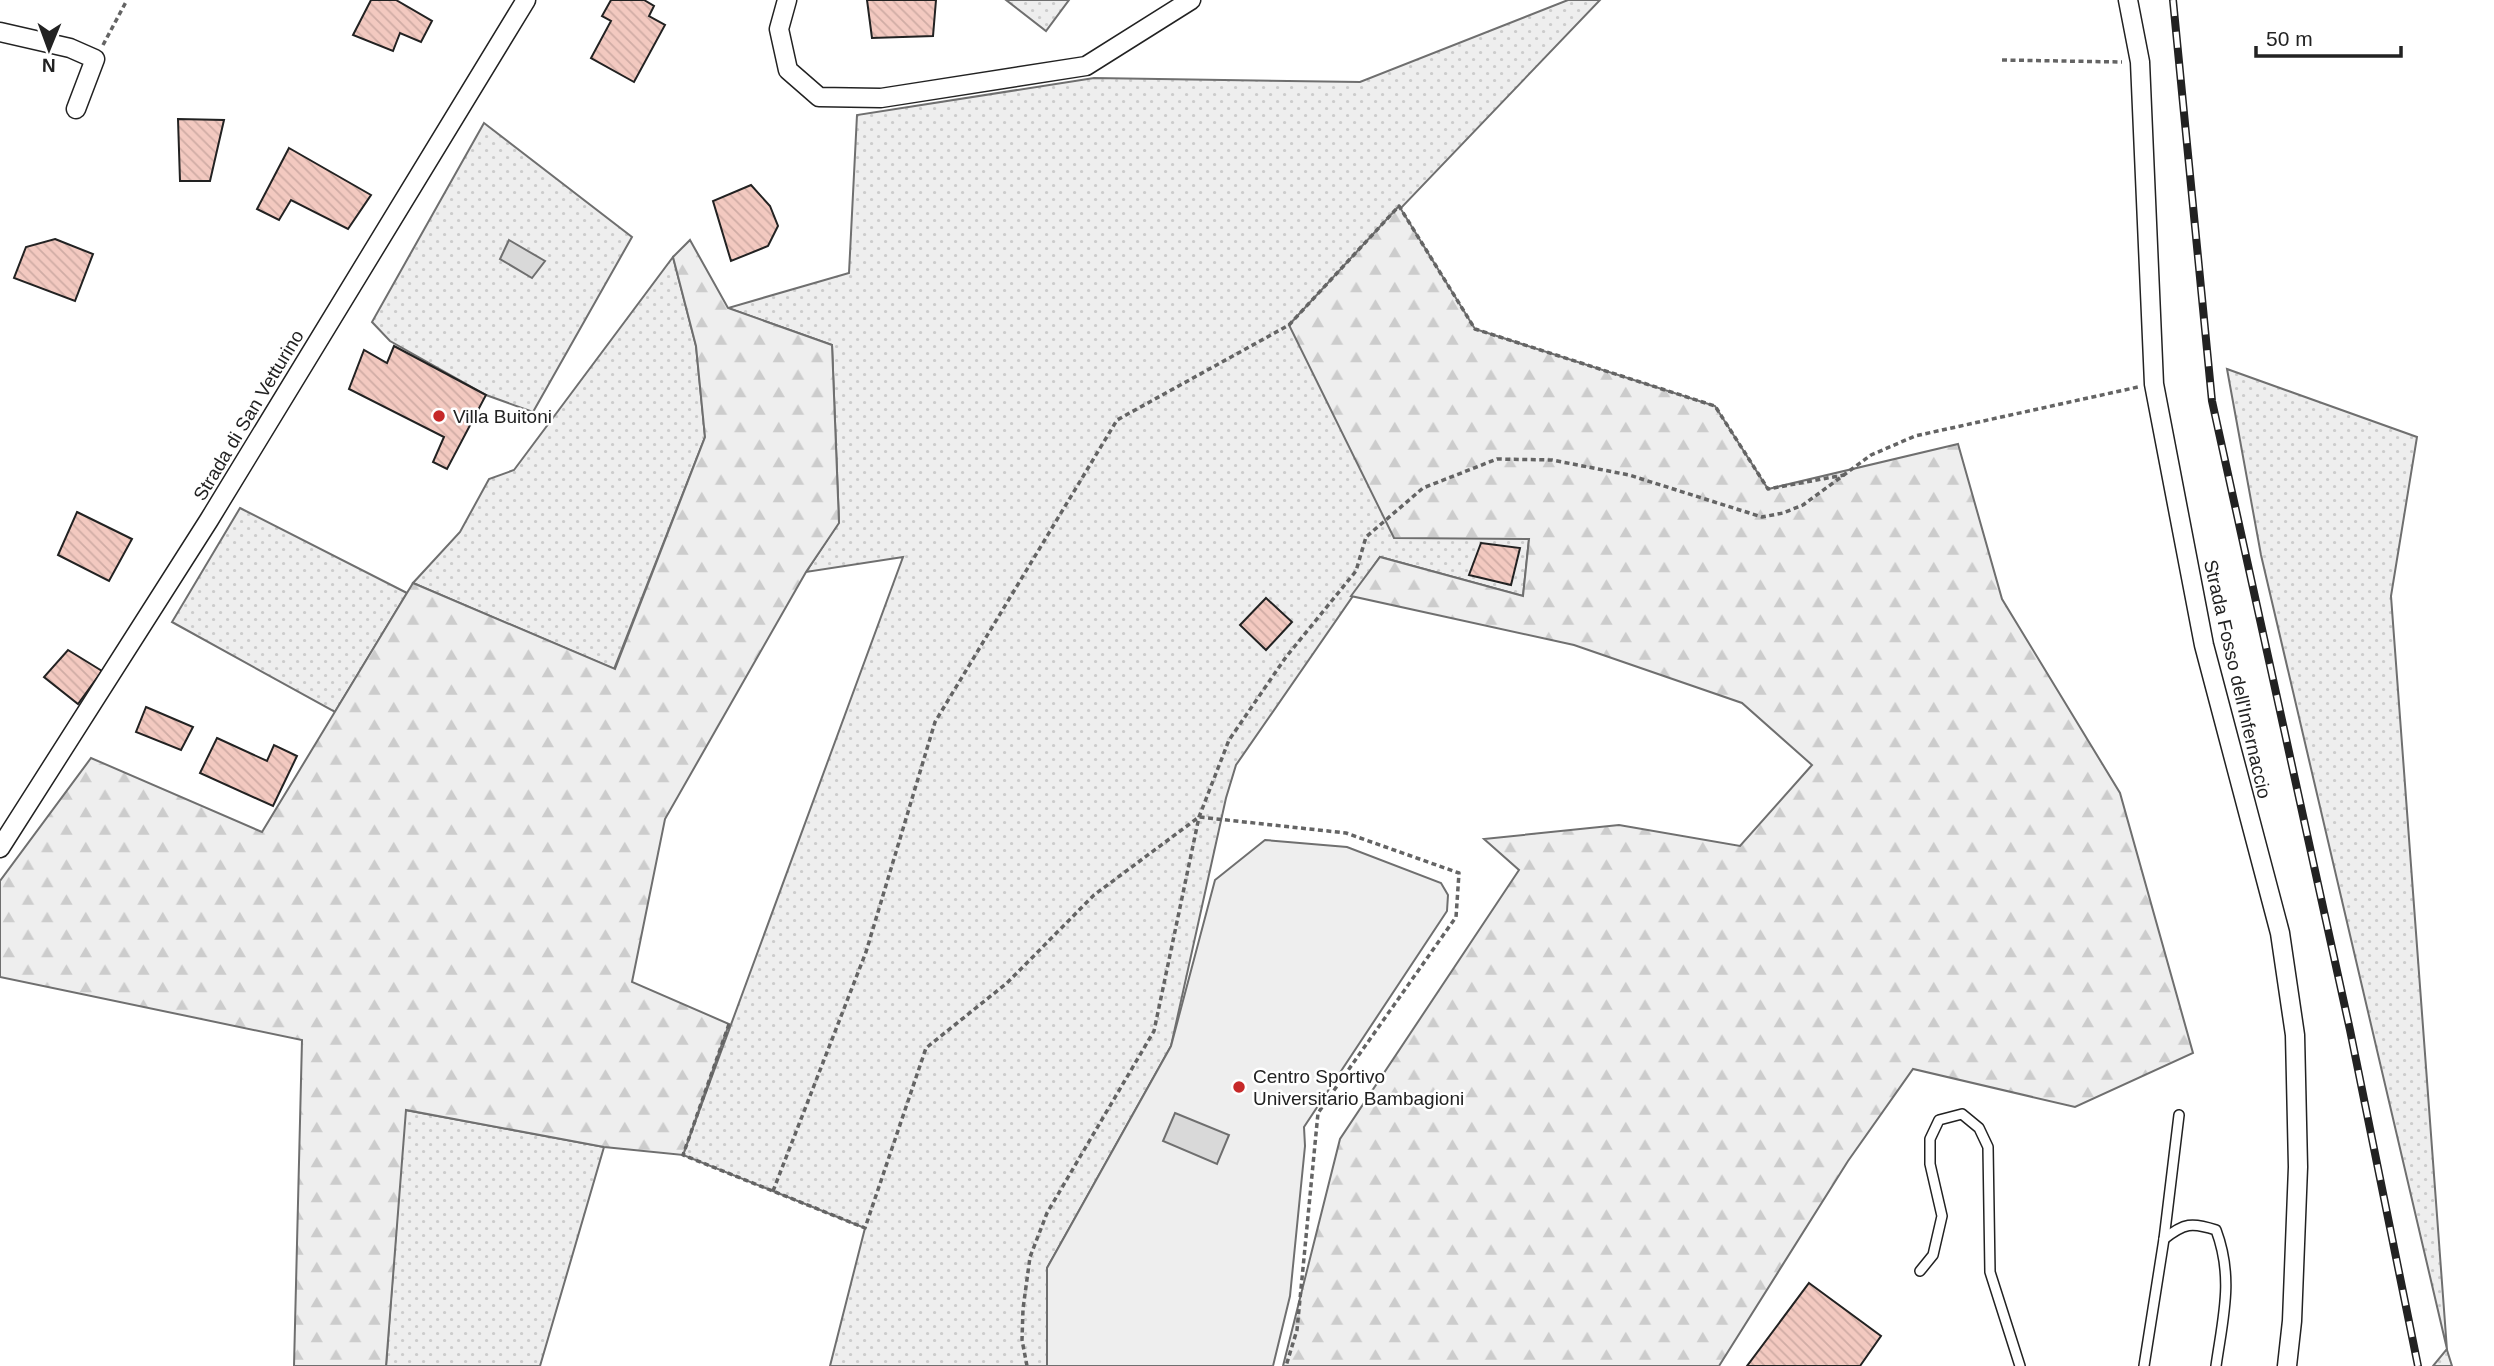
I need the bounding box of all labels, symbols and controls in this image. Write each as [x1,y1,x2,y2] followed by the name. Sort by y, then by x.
[14,14,84,84] north arrow
[2256,14,2401,58] scale bar
[2266,27,2313,50] text: 50 m
[42,55,56,76] text: N
[189,326,308,504] street label: Strada di San Vetturino
[453,406,552,427] place label: Villa Buitoni
[431,408,447,424] marker: Villa Buitoni
[2200,558,2275,801] street label: Strada Fosso dell'Infernaccio
[1253,1066,1464,1109] place label: Centro Sportivo Universitario Bambagioni
[1231,1079,1247,1095] marker: Centro Sportivo Universitario Bambagioni

